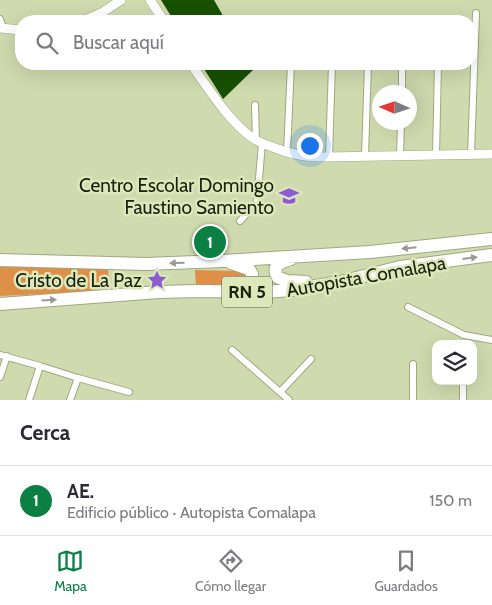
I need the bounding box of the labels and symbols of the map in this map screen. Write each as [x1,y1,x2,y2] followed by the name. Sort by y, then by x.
[372,85,417,130] north arrow
[297,133,323,159] your location
[79,174,274,219] place label: Centro Escolar Domingo Faustino Samiento
[278,185,300,207] school or university icon: Centro Escolar Domingo Faustino Samiento
[194,223,226,261] pin: 1
[400,244,416,252] one-way arrow
[285,251,448,302] street label: Autopista Comalapa
[462,254,478,262] one-way arrow
[169,259,185,267] one-way arrow
[15,269,142,292] place label: Cristo de La Paz
[146,269,168,291] place icon: Cristo de La Paz
[222,276,272,308] road number: RN 5
[41,296,57,304] one-way arrow

